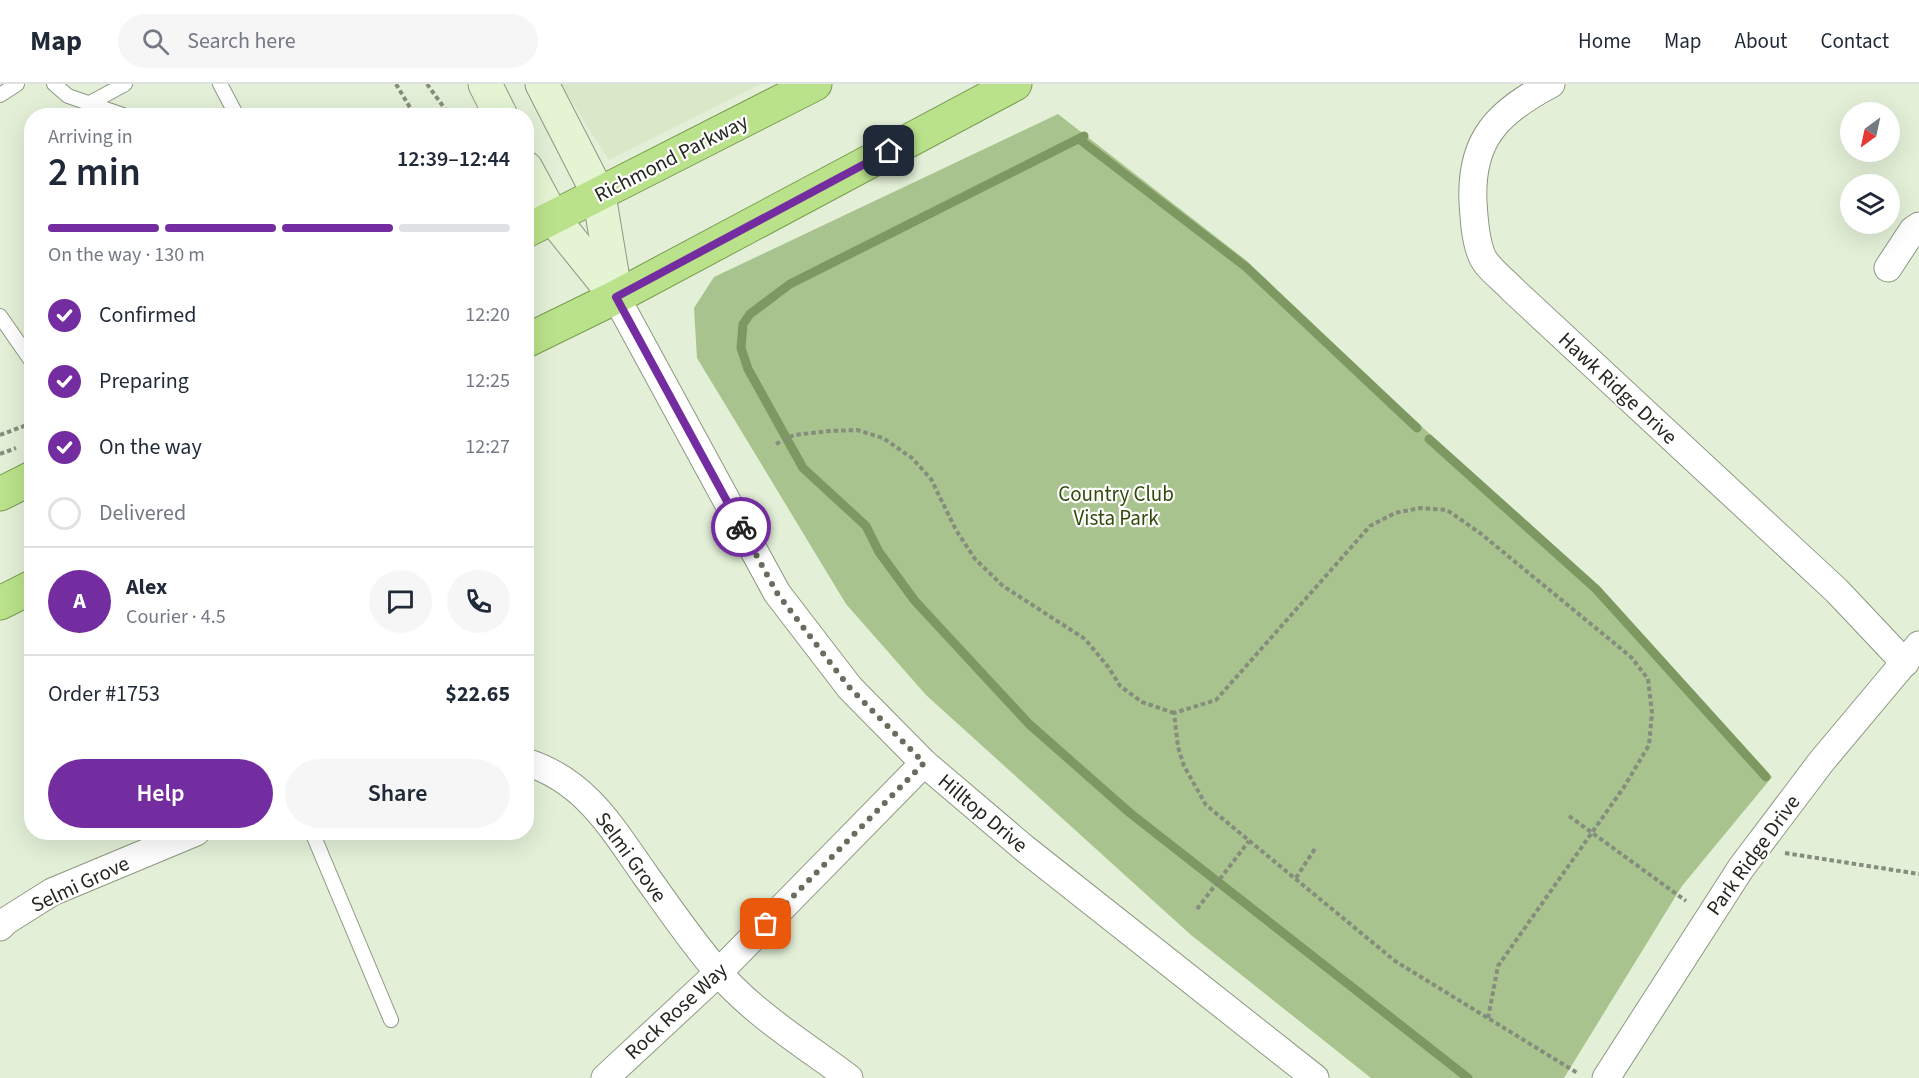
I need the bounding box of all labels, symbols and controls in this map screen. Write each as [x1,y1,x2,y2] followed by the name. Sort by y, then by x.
[118,14,538,68] search box
[30,21,82,61] text: Map
[139,25,172,58] icon: search
[187,25,296,57] text: Search here
[1578,26,1631,56] text: Home
[1664,26,1702,56] text: Map
[1735,26,1787,56] text: About
[1820,26,1889,56] text: Contact
[1840,102,1900,162] north arrow
[1840,102,1900,234] map controls
[589,106,753,210] street label: Richmond Parkway
[48,123,133,151] text: Arriving in
[863,125,914,176] pin
[872,134,905,167] icon: home
[397,143,510,175] text: 12:39–12:44
[48,145,141,201] text: 2 min
[1840,174,1900,234] button: layers
[48,241,205,269] text: On the way · 130 m
[48,299,81,332] icon: check
[99,299,196,331] text: Confirmed
[465,301,510,329] text: 12:20
[1552,325,1684,451] street label: Hawk Ridge Drive
[48,365,81,398] icon: check
[99,365,189,397] text: Preparing
[465,367,510,395] text: 12:25
[48,431,81,464] icon: check
[99,431,202,463] text: On the way
[465,433,510,461] text: 12:27
[1058,479,1174,533] park label: Country Club Vista Park
[99,497,186,529] text: Delivered
[711,497,771,557] courier
[725,511,758,544] icon: bike
[369,570,432,633] button: chat
[447,570,510,633] button: phone
[126,571,167,603] text: Alex
[73,585,86,617] text: A
[126,603,226,631] text: Courier · 4.5
[48,678,160,710] text: Order #1753
[445,678,510,710] text: $22.65
[48,759,273,828] button: Help
[285,759,510,828] button: Share
[932,766,1034,860] street label: Hilltop Drive
[1699,788,1807,922] street label: Park Ridge Drive
[588,806,674,908] street label: Selmi Grove
[26,848,134,920] street label: Selmi Grove
[740,898,791,949] pin
[749,907,782,940] icon: bag
[618,955,734,1066] street label: Rock Rose Way

